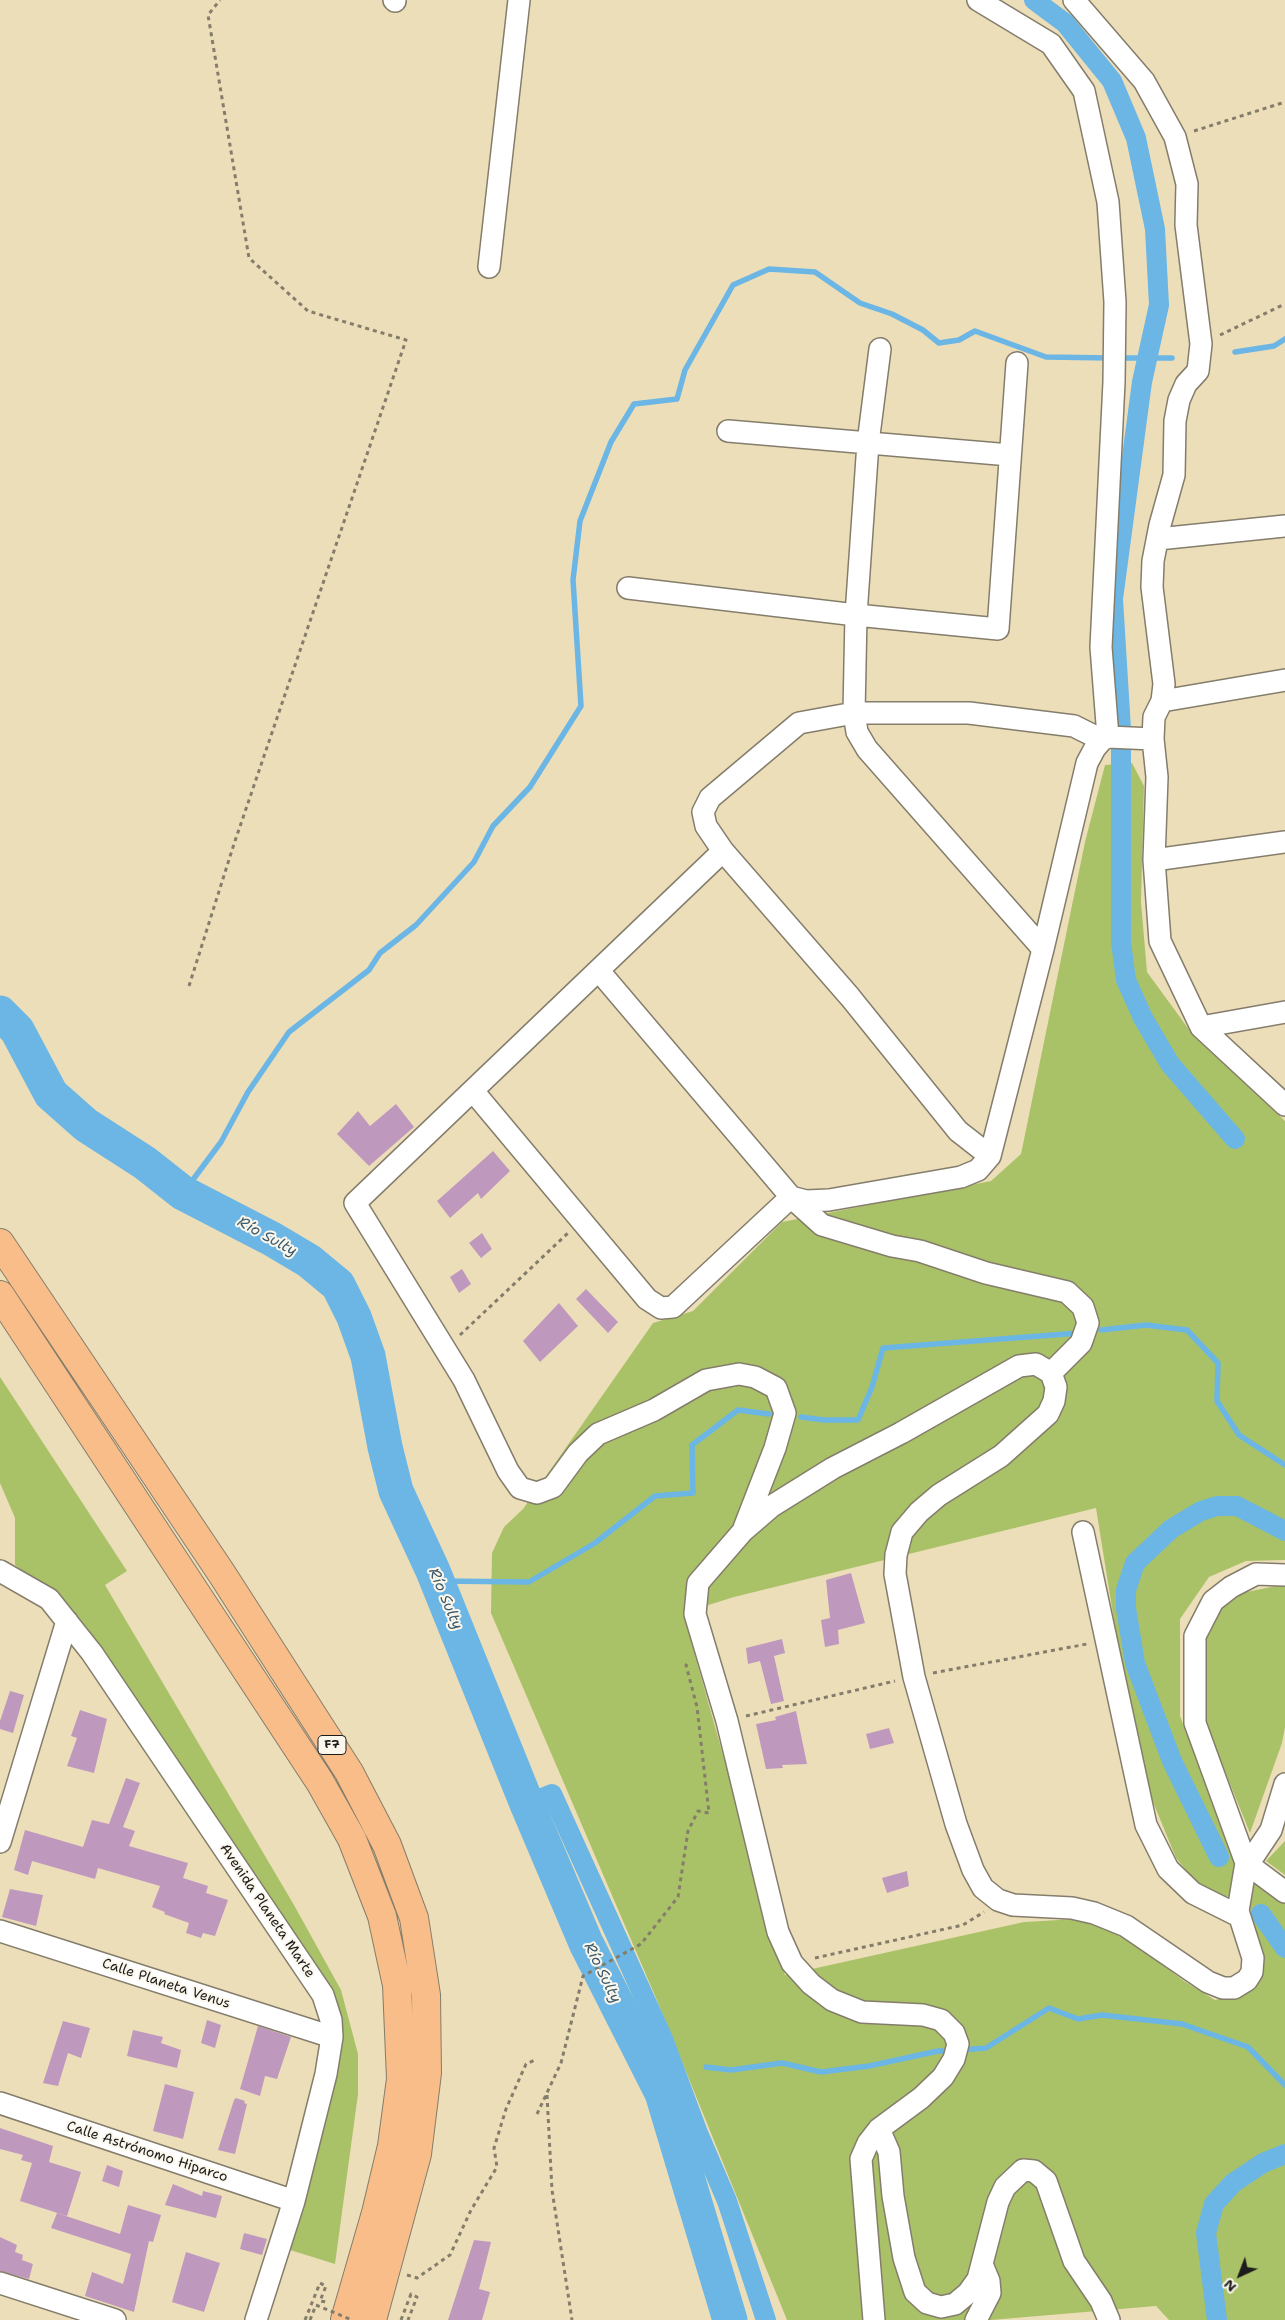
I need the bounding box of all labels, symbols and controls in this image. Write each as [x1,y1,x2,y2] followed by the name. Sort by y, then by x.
[234,1213,300,1261] water label: Río Sulty
[424,1565,466,1633] water label: Río Sulty
[318,1736,346,1754] road number: F7
[216,1841,318,1981] street label: Avenida Planeta Marte
[580,1940,624,2006] water label: Río Sulty
[100,1955,232,2013] street label: Calle Planeta Venus
[64,2118,230,2186] street label: Calle Astrónomo Hiparco
[1215,2250,1265,2300] north arrow
[1220,2276,1240,2296] text: N

